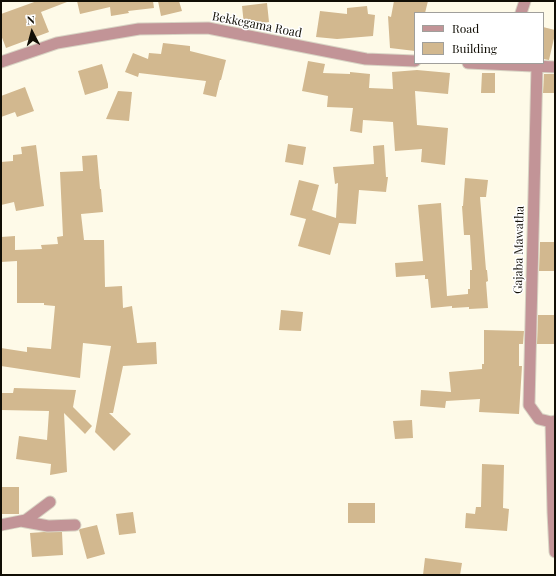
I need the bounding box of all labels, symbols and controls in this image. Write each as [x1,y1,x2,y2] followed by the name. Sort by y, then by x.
[211,9,303,41] street label: Bekkegama Road
[12,12,52,52] north arrow
[26,12,35,27] text: N
[414,12,544,64] legend
[452,20,479,36] text: Road
[452,40,497,56] text: Building
[511,206,527,294] street label: Gajaba Mawatha

